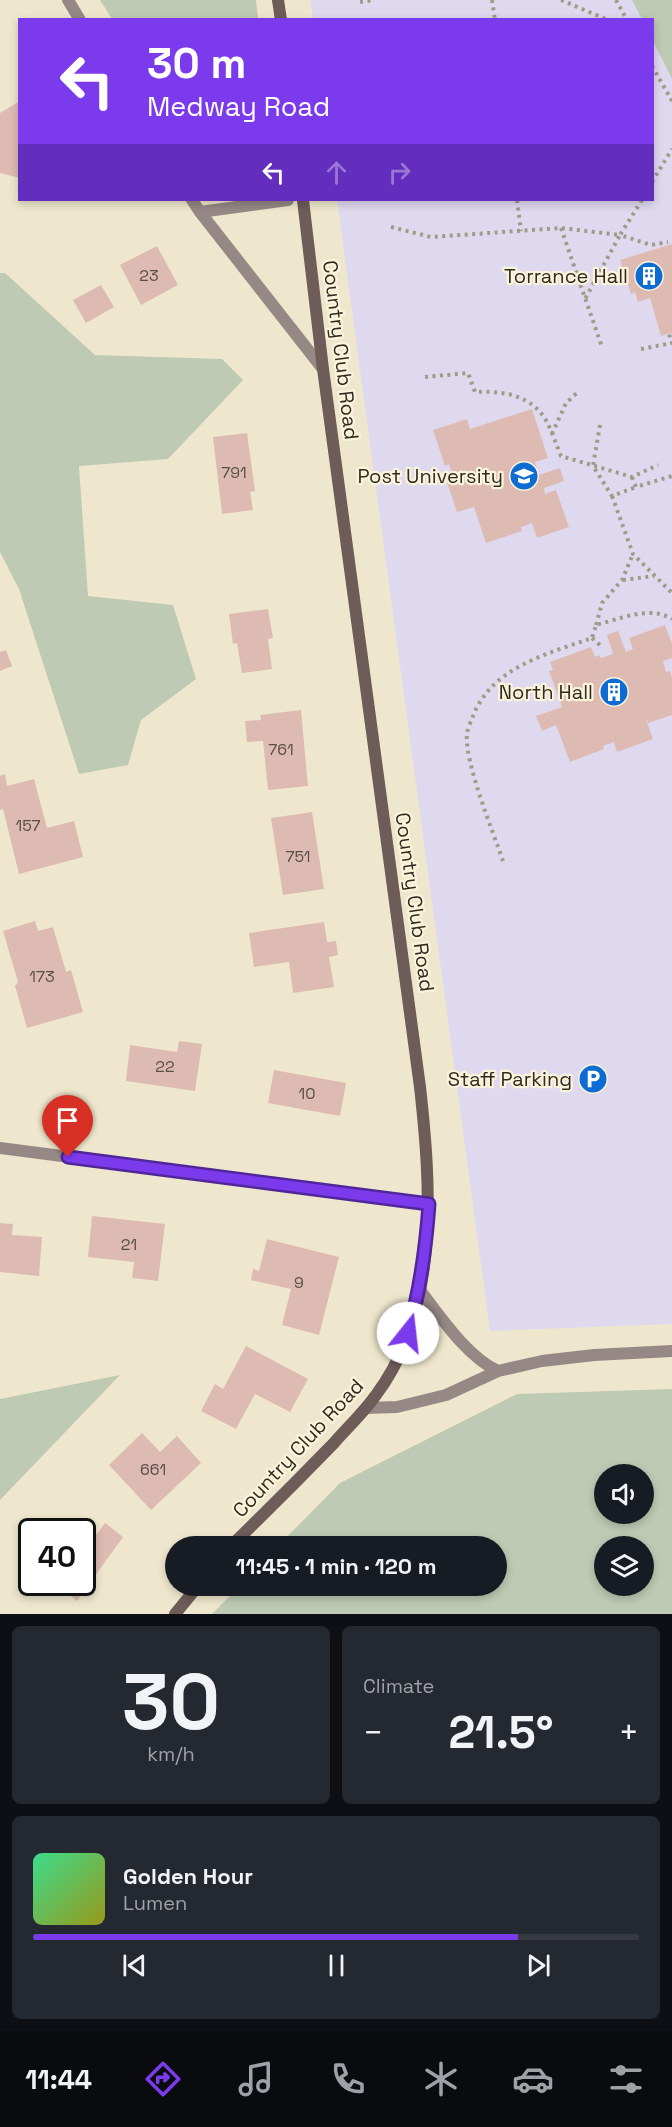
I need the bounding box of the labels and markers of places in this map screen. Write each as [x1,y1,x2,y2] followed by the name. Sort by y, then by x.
[633,260,665,292] building icon: Torrance Hall
[504,263,628,289] place label: Torrance Hall
[508,460,540,492] school or university icon: Post University
[357,463,503,489] place label: Post University
[598,676,630,708] building icon: North Hall
[499,679,593,705] place label: North Hall
[577,1063,609,1095] parking icon: Staff Parking
[448,1066,572,1092] place label: Staff Parking
[42,1095,93,1157] pin

